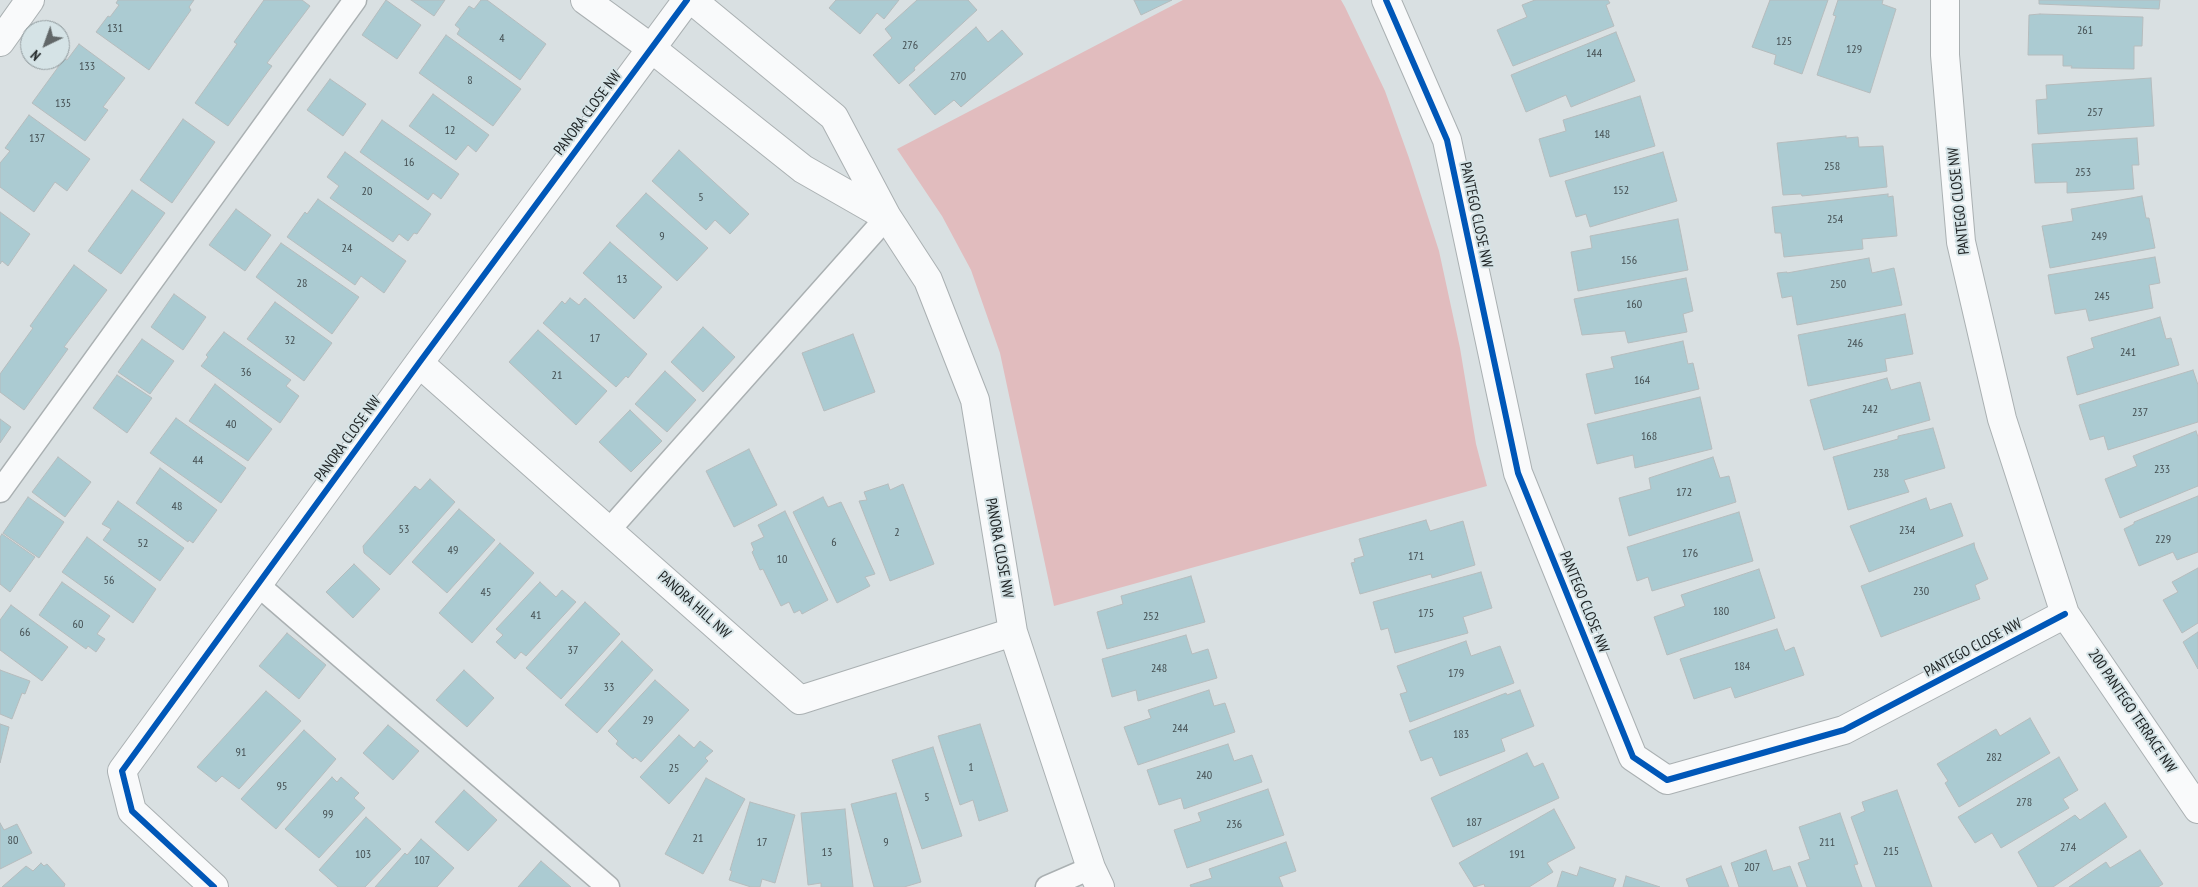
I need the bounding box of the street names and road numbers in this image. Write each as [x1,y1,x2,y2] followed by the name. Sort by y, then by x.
[550,67,626,159] street label: PANORA CLOSE NW
[1944,146,1974,256] street label: PANTEGO CLOSE NW
[1456,160,1496,270] street label: PANTEGO CLOSE NW
[311,393,385,485] street label: PANORA CLOSE NW
[981,497,1017,599] street label: PANORA CLOSE NW
[1555,549,1613,655] street label: PANTEGO CLOSE NW
[654,568,734,642] street label: PANORA HILL NW
[1921,615,2025,681] street label: PANTEGO CLOSE NW
[2084,646,2180,776] street label: 200 PANTEGO TERRACE NW

